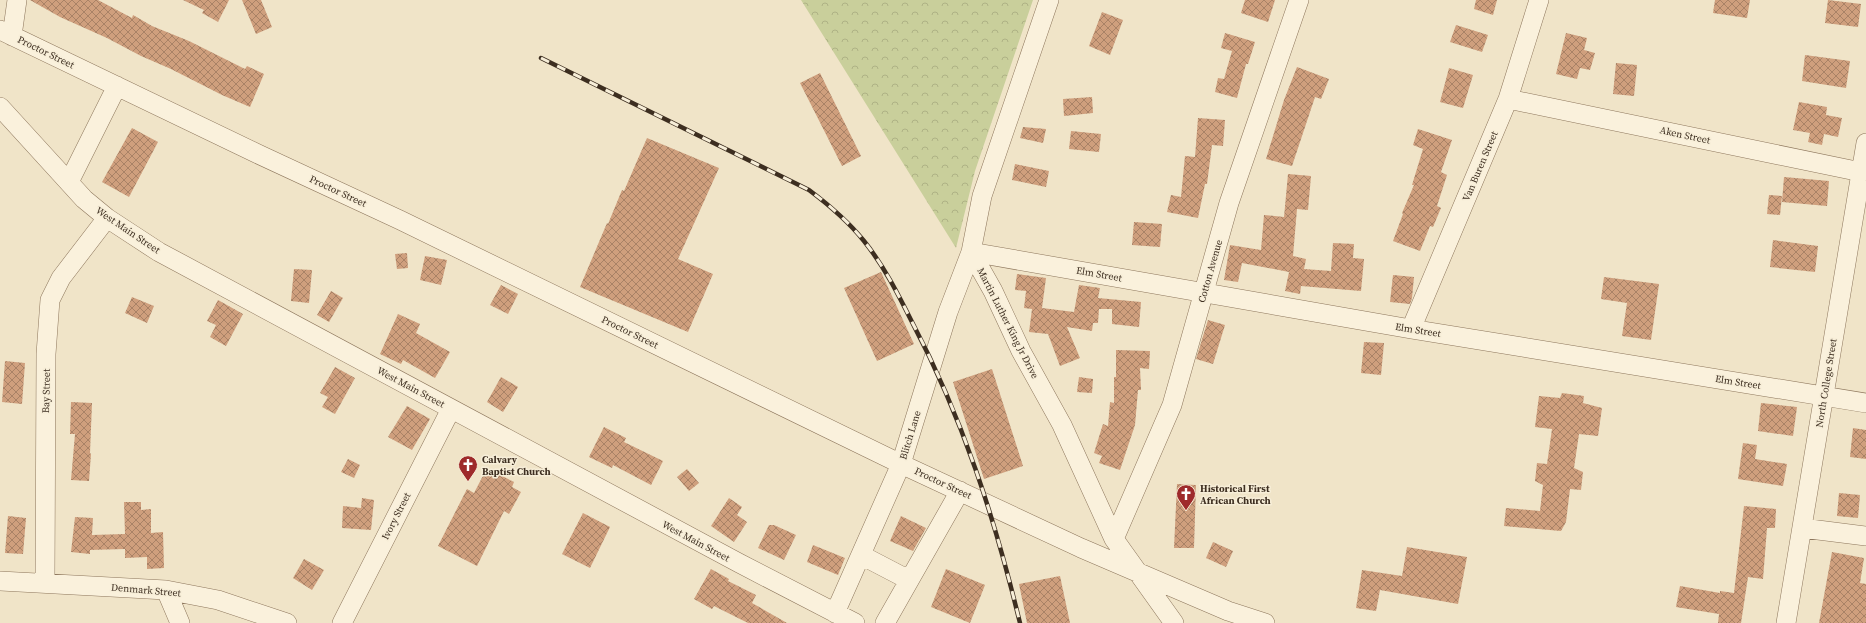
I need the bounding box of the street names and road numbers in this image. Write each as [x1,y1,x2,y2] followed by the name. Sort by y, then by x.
[16,33,77,72] street label: Proctor Street
[1659,123,1712,147] street label: Aken Street
[1459,128,1501,203] street label: Van Buren Street
[307,172,369,210] street label: Proctor Street
[93,204,163,257] street label: West Main Street
[1195,238,1225,304] street label: Cotton Avenue
[1075,264,1124,285] street label: Elm Street
[974,265,1042,381] street label: Martin Luther King Jr Drive
[600,313,661,352] street label: Proctor Street
[1394,320,1443,340] street label: Elm Street
[1813,337,1840,428] street label: North College Street
[375,364,448,411] street label: West Main Street
[39,368,53,413] street label: Bay Street
[1714,372,1763,392] street label: Elm Street
[896,409,924,461] street label: Blitch Lane
[912,464,974,502] street label: Proctor Street
[379,490,414,542] street label: Ivory Street
[660,518,733,565] street label: West Main Street
[111,580,182,600] street label: Denmark Street

